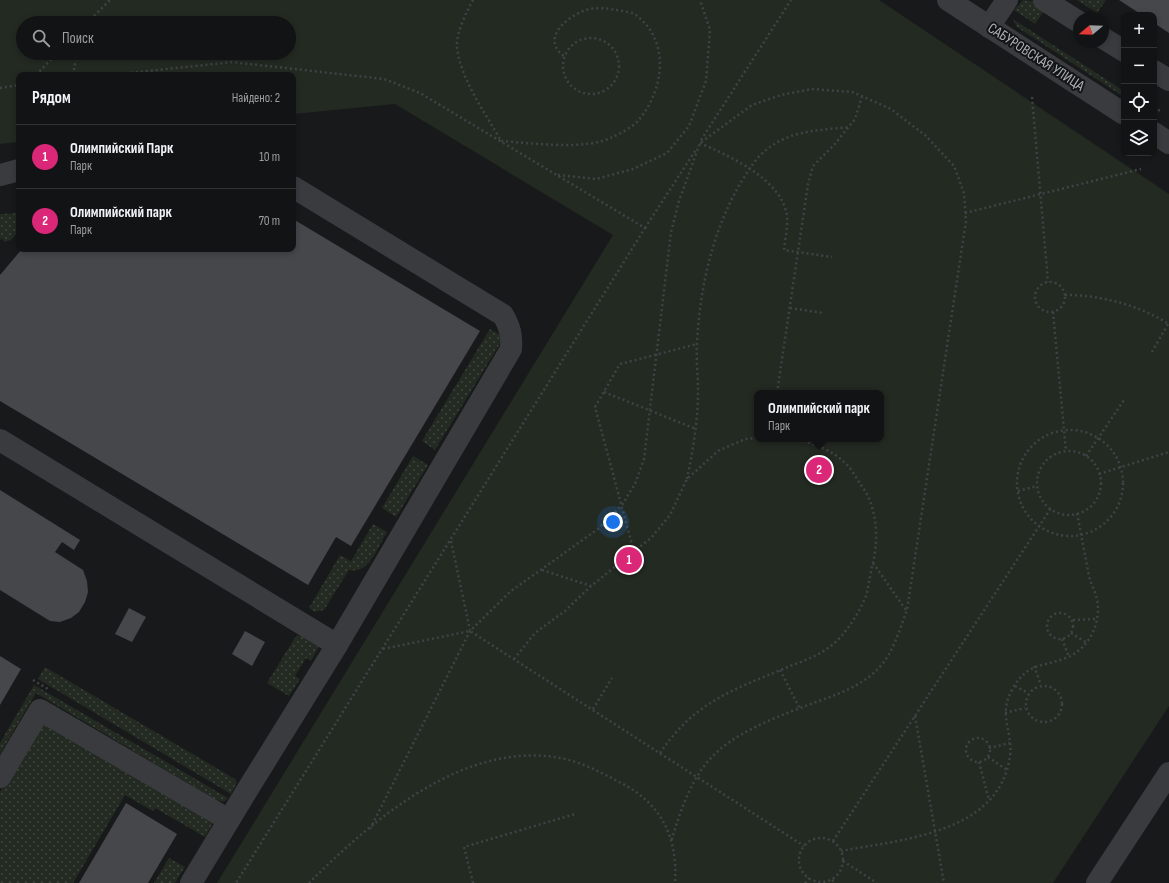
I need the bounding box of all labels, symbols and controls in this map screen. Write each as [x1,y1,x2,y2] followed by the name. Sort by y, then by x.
[1073,12,1109,48] north arrow
[1121,12,1157,156] map controls
[1121,12,1157,48] button: +
[16,16,296,60] search box
[984,19,1088,96] street label: САБУРОВСКАЯ УЛИЦА
[30,27,52,49] icon: search
[62,29,94,48] text: Поиск
[1121,48,1157,84] button: −
[1121,84,1157,120] button: locate
[32,88,71,108] text: Рядом
[232,90,280,106] text: Найдено: 2
[1121,120,1157,156] button: layers
[70,139,173,158] text: Олимпийский Парк
[42,149,48,165] text: 1
[259,149,280,165] text: 10 m
[70,158,92,174] text: Парк
[70,203,172,222] text: Олимпийский парк
[42,213,48,229] text: 2
[259,213,280,229] text: 70 m
[70,222,92,238] text: Парк
[754,390,884,442] popup
[768,399,870,418] text: Олимпийский парк
[768,418,790,434] text: Парк
[806,455,832,485] pin: 2
[603,512,623,532] your location
[616,545,642,575] pin: 1

